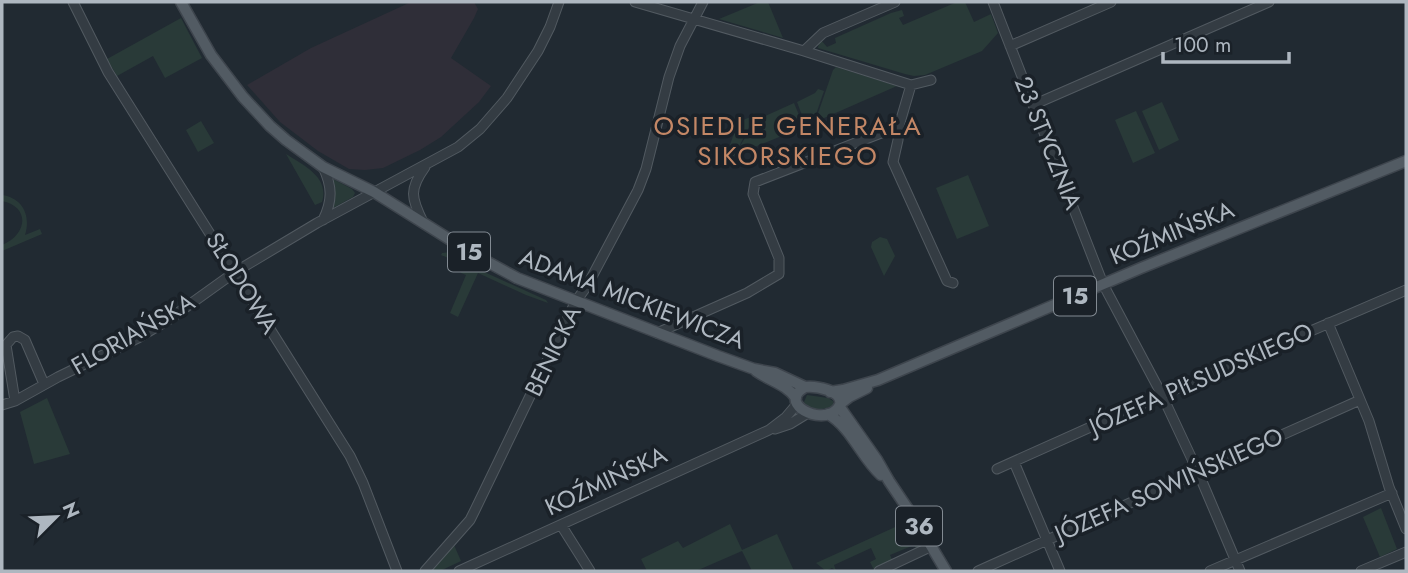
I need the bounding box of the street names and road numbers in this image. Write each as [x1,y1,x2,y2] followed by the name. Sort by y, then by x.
[1006,71,1091,215] street label: 23 STYCZNIA
[1105,192,1239,273] street label: KOŹMIŃSKA
[197,225,288,340] street label: SŁODOWA
[448,232,490,272] road number: 15
[514,239,750,358] street label: ADAMA MICKIEWICZA
[1054,276,1096,316] road number: 15
[65,284,201,383] street label: FLORIAŃSKA
[516,299,590,402] street label: BENICKA
[1081,313,1318,445] street label: JÓZEFA PIŁSUDSKIEGO
[1046,418,1289,552] street label: JÓZEFA SOWIŃSKIEGO
[539,437,673,524] street label: KOŹMIŃSKA
[896,506,942,546] road number: 36

